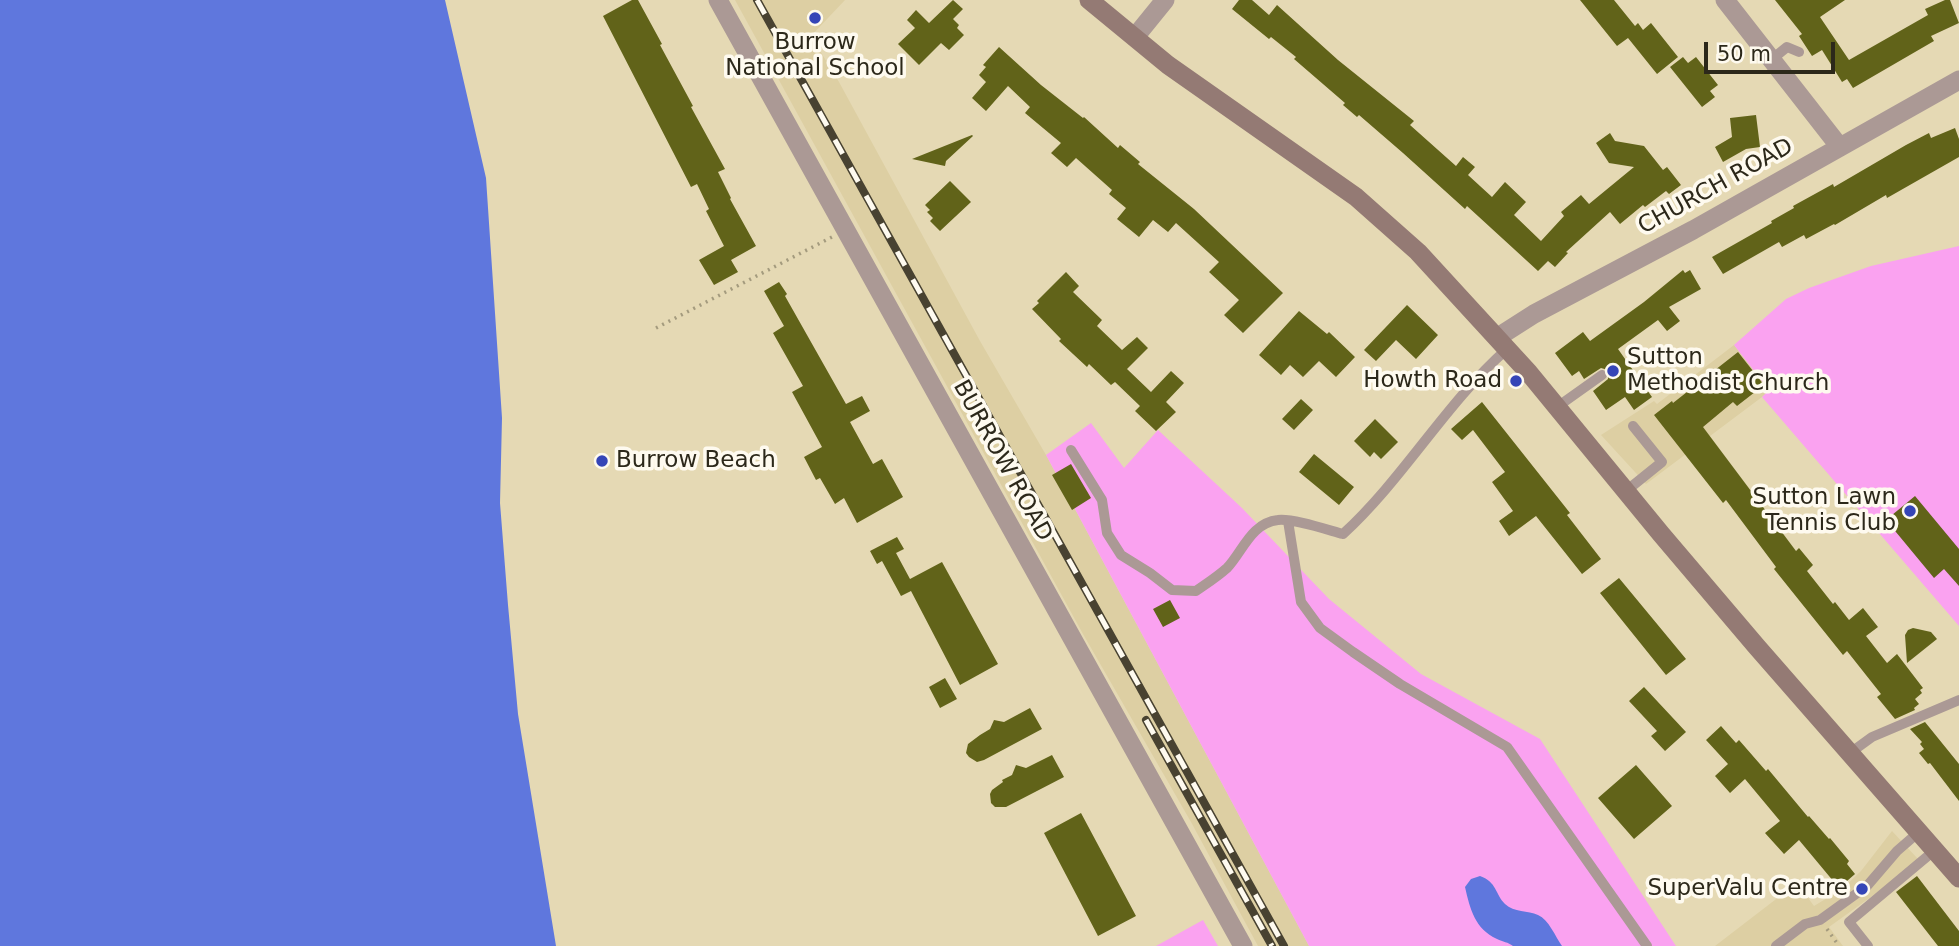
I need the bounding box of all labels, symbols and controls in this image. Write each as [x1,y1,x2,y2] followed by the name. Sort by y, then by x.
[807,10,823,26] marker: Burrow National School
[1707,28,1838,72] scale bar
[725,29,905,83] place label: Burrow National School
[1717,42,1771,66] text: 50 m
[1634,133,1798,241] street label: CHURCH ROAD
[1627,344,1829,398] place label: Sutton Methodist Church
[1605,363,1621,379] marker: Sutton Methodist Church
[1363,367,1502,395] place label: Howth Road
[1508,373,1524,389] marker: Howth Road
[946,376,1058,546] street label: BURROW ROAD
[616,447,776,475] place label: Burrow Beach
[594,453,610,469] marker: Burrow Beach
[1753,484,1896,538] place label: Sutton Lawn Tennis Club
[1902,503,1918,519] marker: Sutton Lawn Tennis Club
[1647,875,1848,903] place label: SuperValu Centre
[1854,881,1870,897] marker: SuperValu Centre

